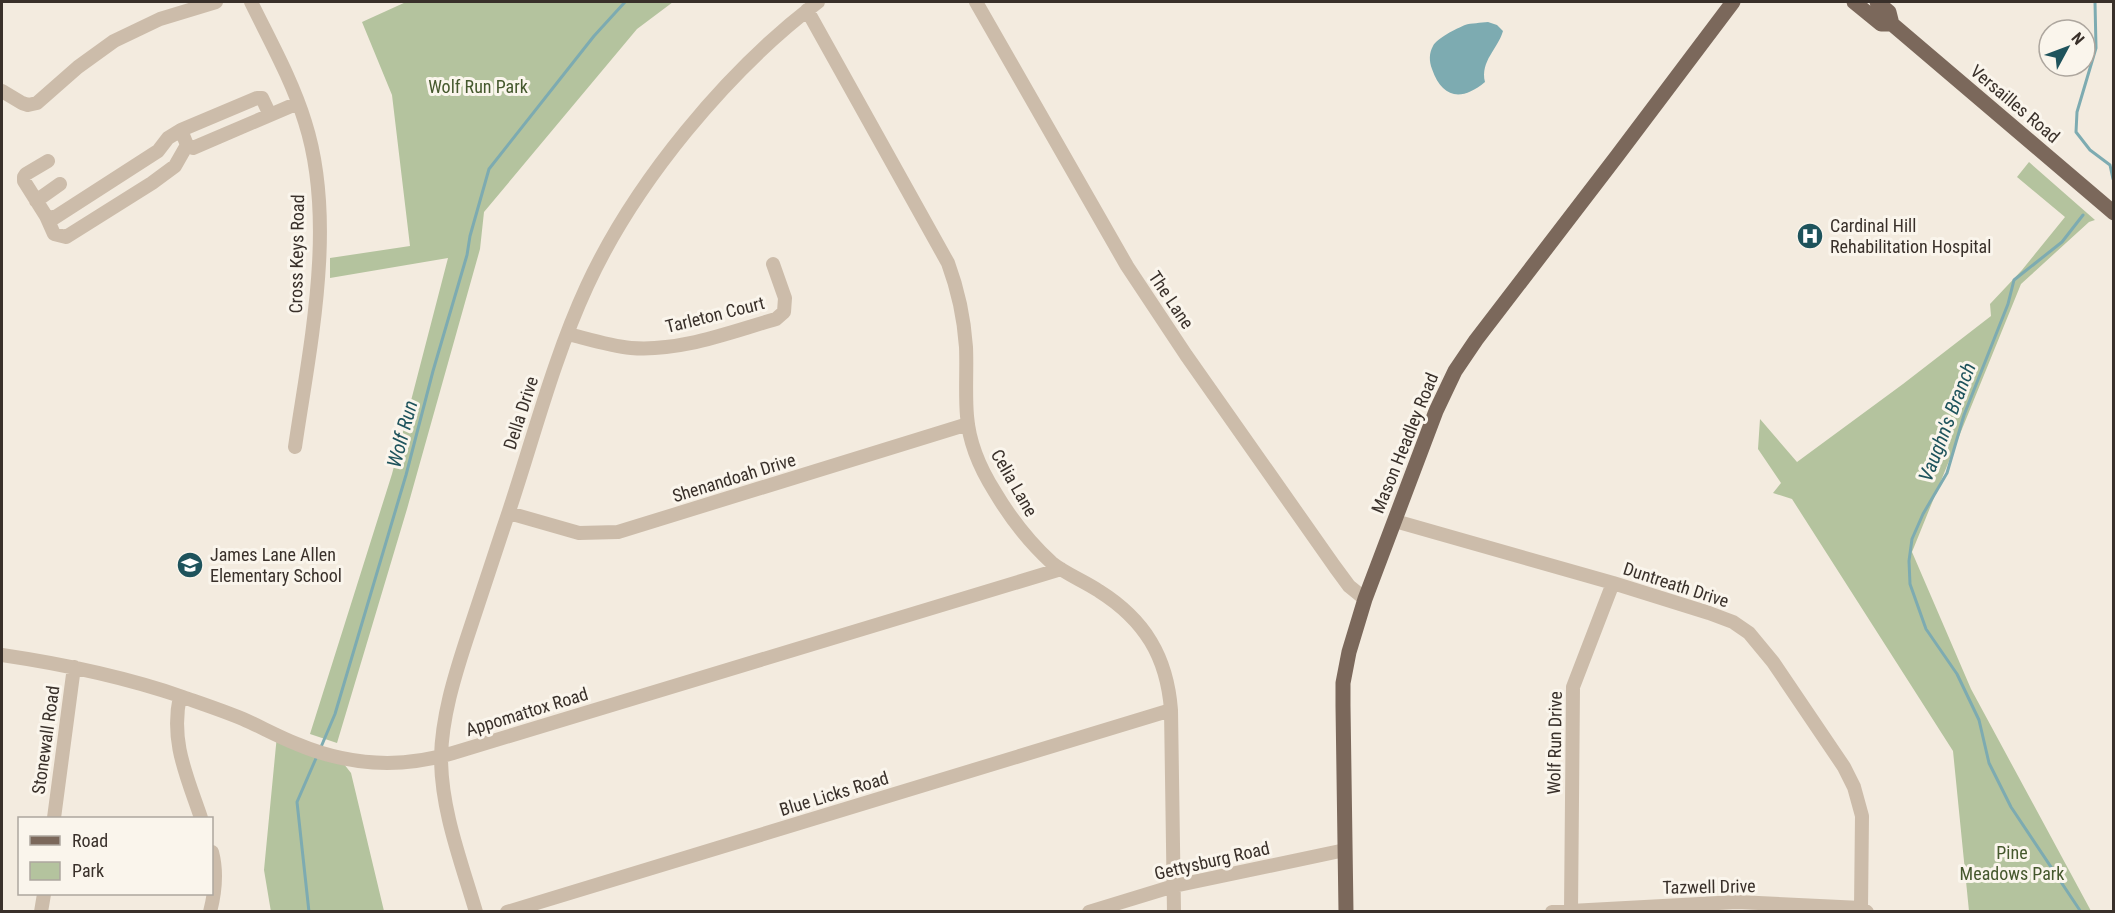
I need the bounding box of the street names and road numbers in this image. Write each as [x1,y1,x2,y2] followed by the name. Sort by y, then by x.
[1967,60,2064,147] street label: Versailles Road
[285,194,308,314] street label: Cross Keys Road
[1145,267,1198,333] street label: The Lane
[663,292,767,337] street label: Tarleton Court
[1367,369,1442,516] street label: Mason Headley Road
[499,374,542,452] street label: Della Drive
[987,445,1042,520] street label: Celia Lane
[670,449,798,506] street label: Shenandoah Drive
[1621,558,1731,611] street label: Duntreath Drive
[463,683,591,740] street label: Appomattox Road
[27,684,64,796] street label: Stonewall Road
[1543,691,1566,795] street label: Wolf Run Drive
[777,767,891,820] street label: Blue Licks Road
[1152,837,1271,884] street label: Gettysburg Road
[1662,875,1756,898] street label: Tazwell Drive

